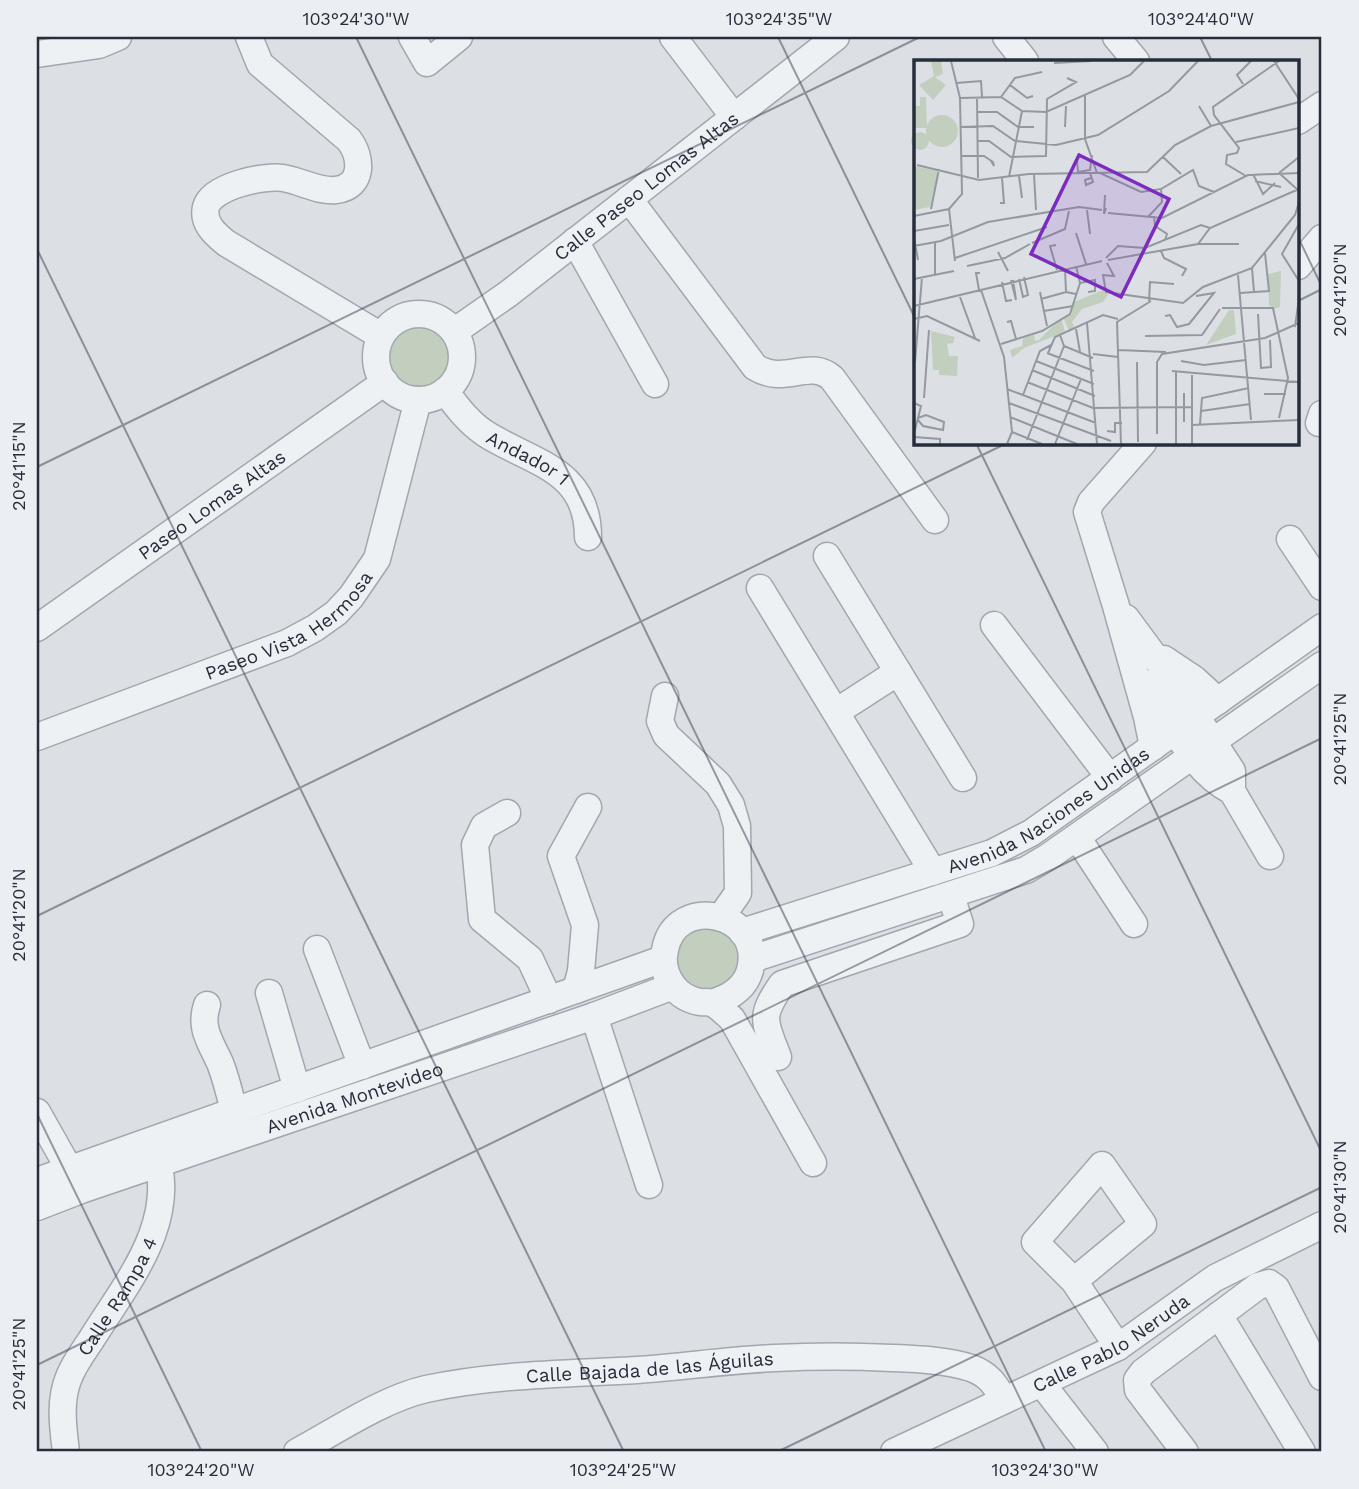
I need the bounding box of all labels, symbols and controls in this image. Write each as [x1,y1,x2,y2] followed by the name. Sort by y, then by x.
[302,8,410,29] text: 103°24'30"W
[726,8,832,29] text: 103°24'35"W
[1148,8,1254,29] text: 103°24'40"W
[914,60,1300,444] inset map
[549,106,743,265] street label: Calle Paseo Lomas Altas
[1329,243,1350,337] text: 20°41'20"N
[8,421,29,511] text: 20°41'15"N
[483,426,575,490] street label: Andador 1
[134,445,290,564] street label: Paseo Lomas Altas
[202,566,377,684] street label: Paseo Vista Hermosa
[1329,693,1350,785] text: 20°41'25"N
[944,742,1154,878] street label: Avenida Naciones Unidas
[8,868,29,962] text: 20°41'20"N
[263,1057,446,1138] street label: Avenida Montevideo
[1329,1140,1350,1234] text: 20°41'30"N
[72,1234,162,1360] street label: Calle Rampa 4
[1029,1288,1194,1397] street label: Calle Pablo Neruda
[8,1318,29,1410] text: 20°41'25"N
[525,1347,774,1387] street label: Calle Bajada de las Águilas
[147,1459,255,1480] text: 103°24'20"W
[570,1459,676,1480] text: 103°24'25"W
[991,1459,1099,1480] text: 103°24'30"W

